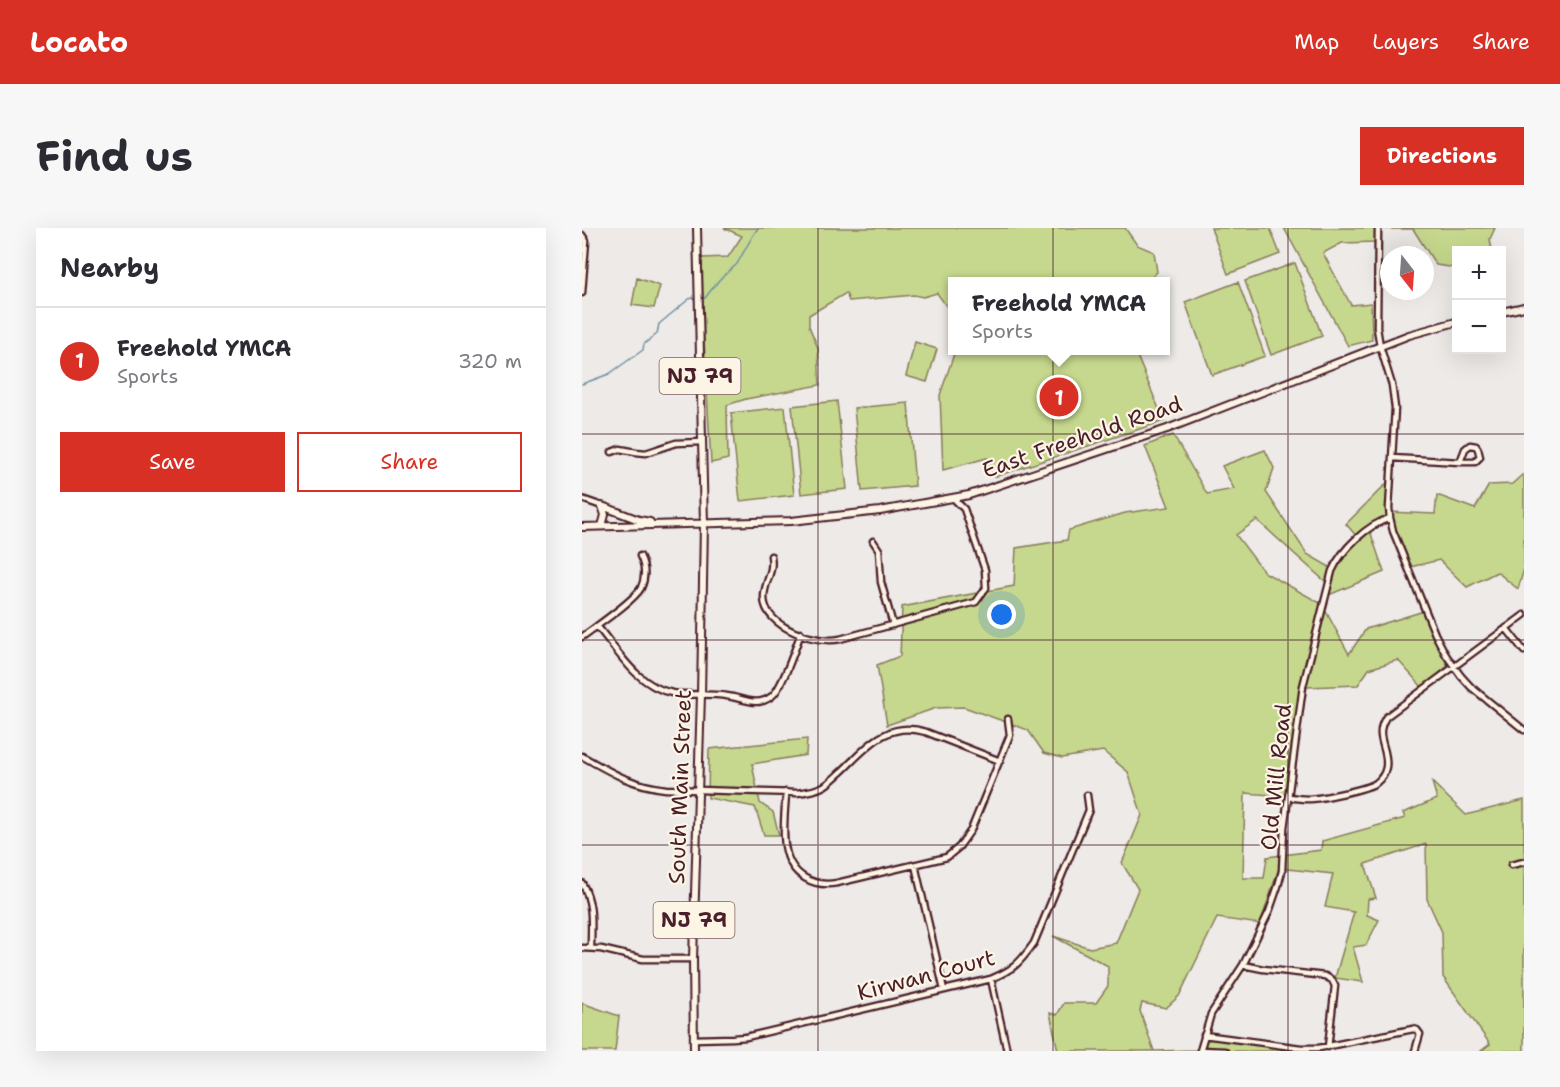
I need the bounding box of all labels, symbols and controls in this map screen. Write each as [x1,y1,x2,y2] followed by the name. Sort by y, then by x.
[30,23,128,61] text: Locato
[1294,28,1339,56] text: Map
[1372,28,1439,56] text: Layers
[1472,28,1530,56] text: Share
[1360,127,1524,185] button: Directions
[36,128,193,184] text: Find us
[1380,246,1434,300] north arrow
[1452,246,1506,354] map controls
[1452,246,1506,300] button: +
[60,250,159,285] text: Nearby
[948,277,1170,355] popup
[972,289,1146,318] text: Freehold YMCA
[1452,300,1506,354] button: −
[972,318,1033,344] text: Sports
[117,334,292,363] text: Freehold YMCA
[75,348,84,374] text: 1
[458,348,522,374] text: 320 m
[660,358,740,394] road number: NJ 79
[117,363,178,389] text: Sports
[1040,374,1078,420] pin: 1
[978,389,1186,485] street label: East Freehold Road
[60,432,285,492] button: Save
[297,432,522,492] button: Share
[987,600,1016,629] your location
[662,689,698,885] street label: South Main Street
[1254,702,1298,852] street label: Old Mill Road
[654,902,734,938] road number: NJ 79
[854,943,998,1007] street label: Kirwan Court

